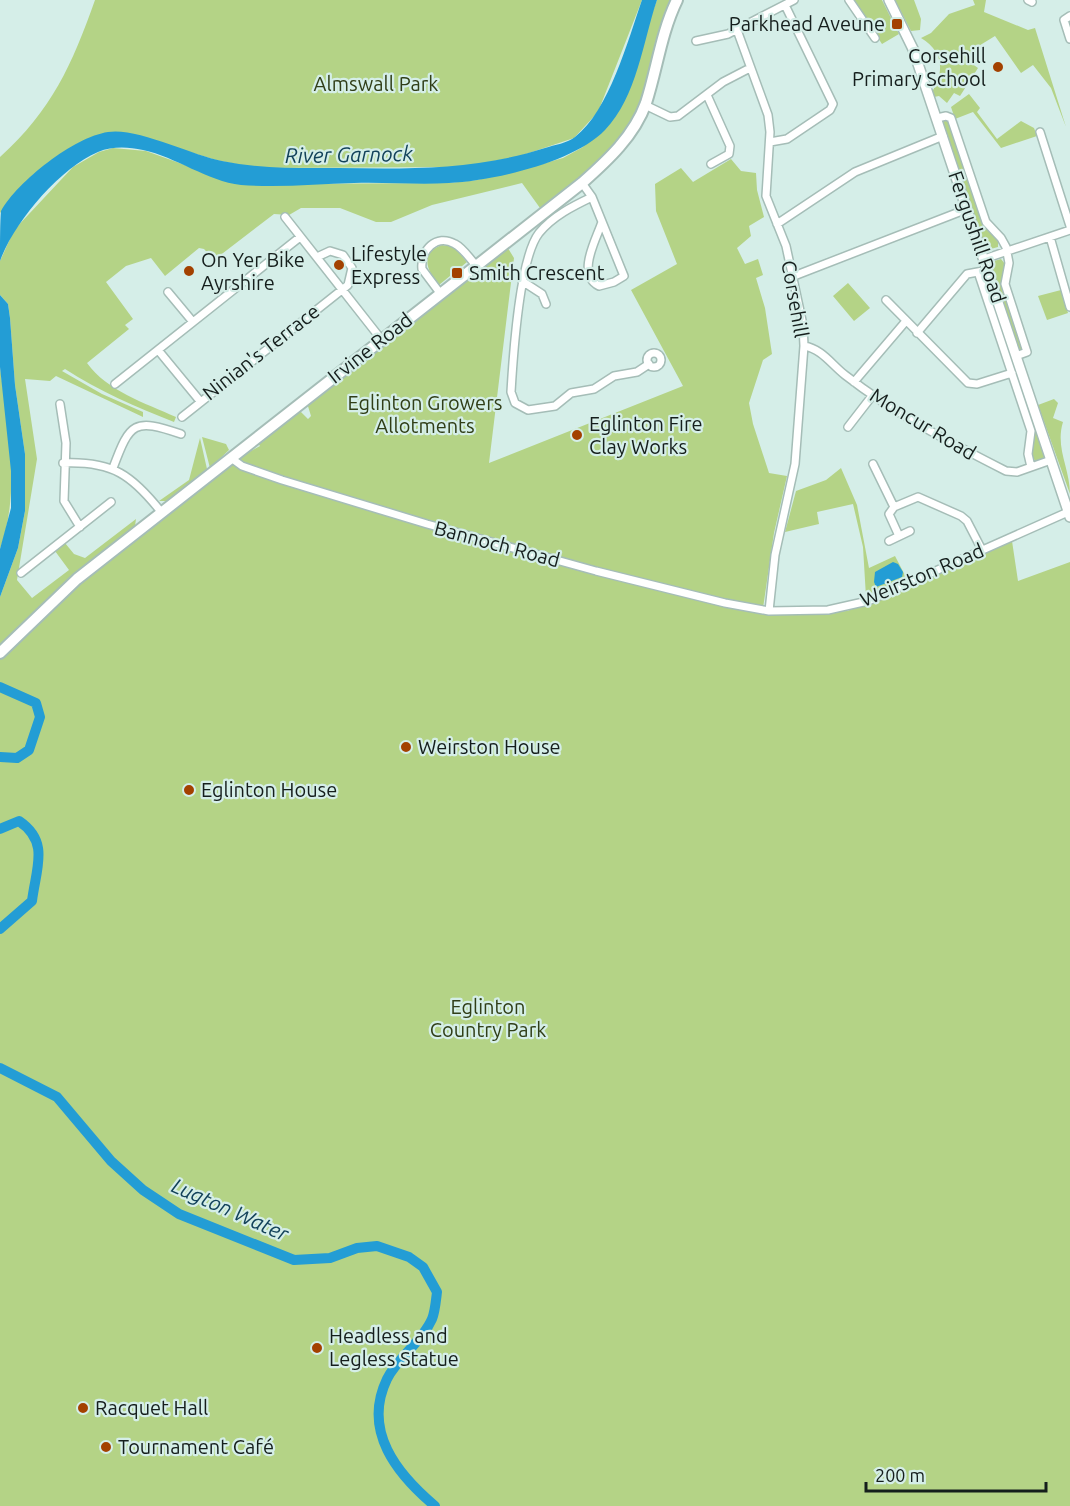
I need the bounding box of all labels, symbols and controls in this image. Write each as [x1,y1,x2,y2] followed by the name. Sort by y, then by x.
[729,12,885,35] place label: Parkhead Aveune
[890,17,904,31] marker: Parkhead Aveune
[852,44,986,90] place label: Corsehill Primary School
[991,60,1005,74] marker: Corsehill Primary School
[314,72,438,95] park label: Almswall Park
[285,141,414,167] water label: River Garnock
[944,168,1011,306] street label: Fergushill Road
[351,242,427,288] place label: Lifestyle Express
[201,248,305,294] place label: On Yer Bike Ayrshire
[332,258,346,272] marker: Lifestyle Express
[777,259,814,339] street label: Corsehill
[469,261,605,284] place label: Smith Crescent
[182,264,196,278] marker: On Yer Bike Ayrshire
[450,266,464,280] marker: Smith Crescent
[198,299,324,404] street label: Ninian's Terrace
[323,307,417,388] street label: Irvine Road
[866,383,980,464] street label: Moncur Road
[348,391,502,437] park label: Eglinton Growers Allotments
[589,412,703,458] place label: Eglinton Fire Clay Works
[570,428,584,442] marker: Eglinton Fire Clay Works
[432,516,562,571] street label: Bannoch Road
[857,538,987,611] street label: Weirston Road
[418,735,561,758] place label: Weirston House
[399,740,413,754] marker: Weirston House
[201,778,337,801] place label: Eglinton House
[182,783,196,797] marker: Eglinton House
[430,995,546,1041] park label: Eglinton Country Park
[168,1173,293,1246] water label: Lugton Water
[329,1324,459,1370] place label: Headless and Legless Statue
[310,1341,324,1355] marker: Headless and Legless Statue
[95,1396,208,1419] place label: Racquet Hall
[76,1401,90,1415] marker: Racquet Hall
[118,1435,274,1458] place label: Tournament Café
[99,1440,113,1454] marker: Tournament Café
[866,1455,1046,1493] scale bar
[875,1465,925,1485] text: 200 m

